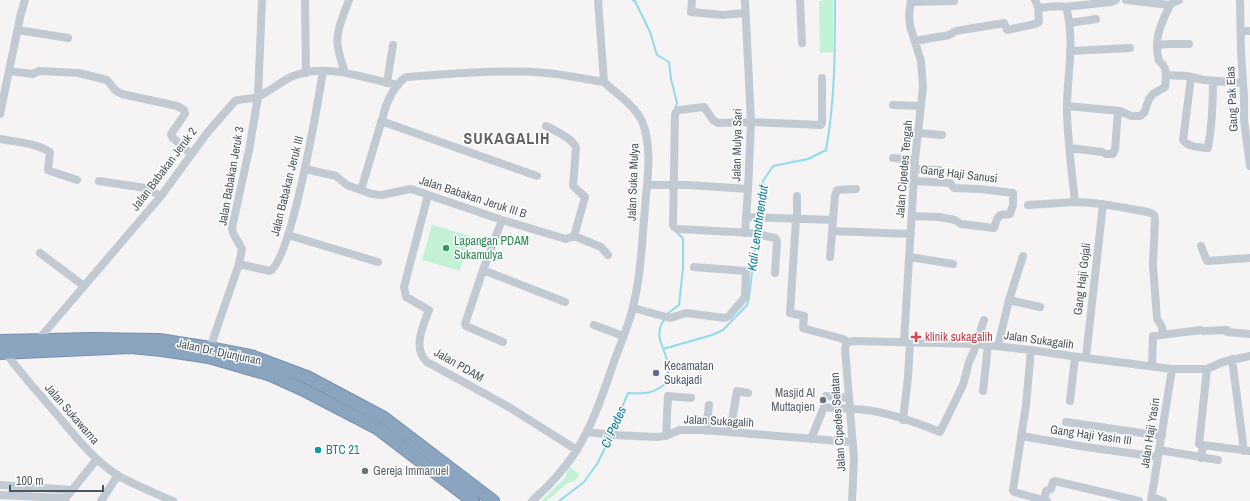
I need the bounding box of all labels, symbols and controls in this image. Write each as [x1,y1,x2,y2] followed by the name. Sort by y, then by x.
[1222,66,1242,132] street label: Gang Pak Elas
[728,108,746,182] street label: Jalan Mulya Sari
[892,120,916,218] street label: Jalan Cipedes Tengah
[127,124,201,214] street label: Jalan Babakan Jeruk 2
[214,125,248,227] street label: Jalan Babakan Jeruk 3
[464,127,550,149] district label: SUKAGALIH
[267,134,307,238] street label: Jalan Babakan Jeruk III
[624,142,642,221] street label: Jalan Suka Mulya
[919,161,999,187] street label: Gang Haji Sanusi
[417,172,529,222] street label: Jalan Babakan Jeruk III B
[743,183,772,272] water label: Kali Lemahnendut
[454,233,529,263] place label: Lapangan PDAM Sukamulya
[1070,242,1094,316] street label: Gang Haji Gojali
[441,243,451,253] marker: Lapangan PDAM Sukamulya
[1003,327,1075,353] street label: Jalan Sukagalih
[925,329,993,345] place label: klinik sukagalih
[910,331,922,343] marker: klinik sukagalih
[175,335,263,369] street label: Jalan Dr. Djunjunan
[431,344,487,386] street label: Jalan PDAM
[664,358,714,388] place label: Kecamatan Sukajadi
[651,368,661,378] marker: Kecamatan Sukajadi
[827,372,849,472] street label: Jalan Cipedes Selatan
[41,380,103,448] street label: Jalan Sukawarna
[771,385,815,415] place label: Masjid Al Muttaqien
[818,395,828,405] marker: Masjid Al Muttaqien
[1137,397,1163,469] street label: Jalan Haji Yasin
[597,404,630,451] water label: Ci Pedes
[684,411,754,431] street label: Jalan Sukagalih
[1049,421,1133,449] street label: Gang Haji Yasin III
[326,442,360,458] place label: BTC 21
[313,445,323,455] marker: BTC 21
[373,463,448,479] place label: Gereja Immanuel
[360,466,370,476] marker: Gereja Immanuel
[10,467,103,493] scale bar
[16,473,43,489] text: 100 m

